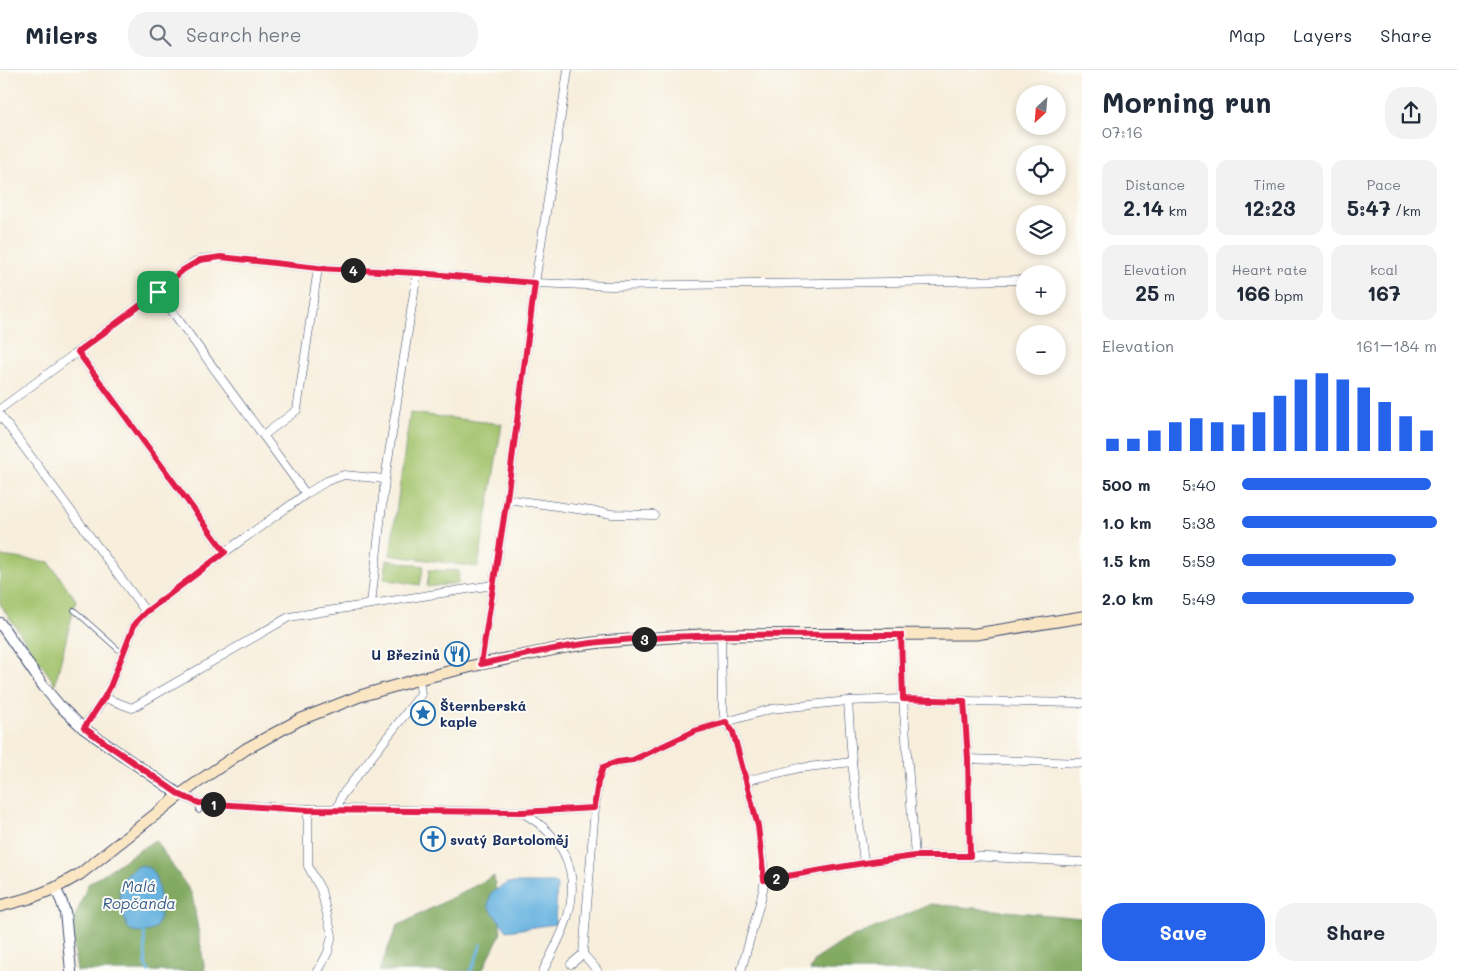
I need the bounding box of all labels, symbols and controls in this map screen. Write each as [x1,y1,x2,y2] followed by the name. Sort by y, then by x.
[128,12,478,57] search box
[25,19,98,50] text: Milers
[146,21,174,49] icon: search
[186,22,302,47] text: Search here
[1229,23,1265,47] text: Map
[1293,23,1352,47] text: Layers
[1380,23,1432,47] text: Share
[1102,84,1271,120] text: Morning run
[1016,85,1066,135] north arrow
[1016,85,1066,375] map controls
[1385,87,1437,139] button: share
[1102,121,1143,142] text: 07:16
[1016,145,1066,195] button: locate
[1125,175,1185,194] text: Distance
[1254,175,1285,194] text: Time
[1367,175,1401,194] text: Pace
[1123,194,1164,221] text: 2.14
[1243,194,1296,221] text: 12:23
[1347,194,1391,221] text: 5:47
[1164,201,1187,220] text: km
[1391,201,1421,220] text: /km
[1016,205,1066,255] button: layers
[340,258,366,282] pin: 4
[1124,260,1187,279] text: Elevation
[1232,260,1307,279] text: Heart rate
[1370,260,1398,279] text: kcal
[349,261,358,280] text: 4
[1016,265,1066,315] button: +
[137,271,179,313] pin
[144,278,172,306] icon: arrive
[1135,279,1159,306] text: 25
[1236,279,1270,306] text: 166
[1367,279,1401,306] text: 167
[1159,286,1175,305] text: m
[1270,286,1303,305] text: bpm
[1016,325,1066,375] button: −
[1102,335,1174,356] text: Elevation
[1356,335,1437,356] text: 161–184 m
[1102,474,1150,495] text: 500 m
[1182,474,1216,495] text: 5:40
[1102,512,1151,533] text: 1.0 km
[1182,512,1215,533] text: 5:38
[1102,550,1150,571] text: 1.5 km
[1182,550,1215,571] text: 5:59
[1102,588,1153,609] text: 2.0 km
[1182,588,1215,609] text: 5:49
[632,626,656,652] pin: 3
[640,630,649,649] text: 3
[444,641,470,667] restaurant icon: U Březinů
[371,645,440,664] place label: U Březinů
[440,696,527,731] place label: Šternberská kaple
[410,700,436,726] place icon: Šternberská kaple
[200,792,226,816] pin: 1
[210,795,217,814] text: 1
[420,826,446,852] church icon: svatý Bartoloměj
[450,830,569,849] place label: svatý Bartoloměj
[764,866,788,890] pin: 2
[773,869,780,888] text: 2
[102,876,176,913] water label: Malá Ropčanda
[1102,903,1265,961] button: Save
[1275,903,1437,961] button: Share

